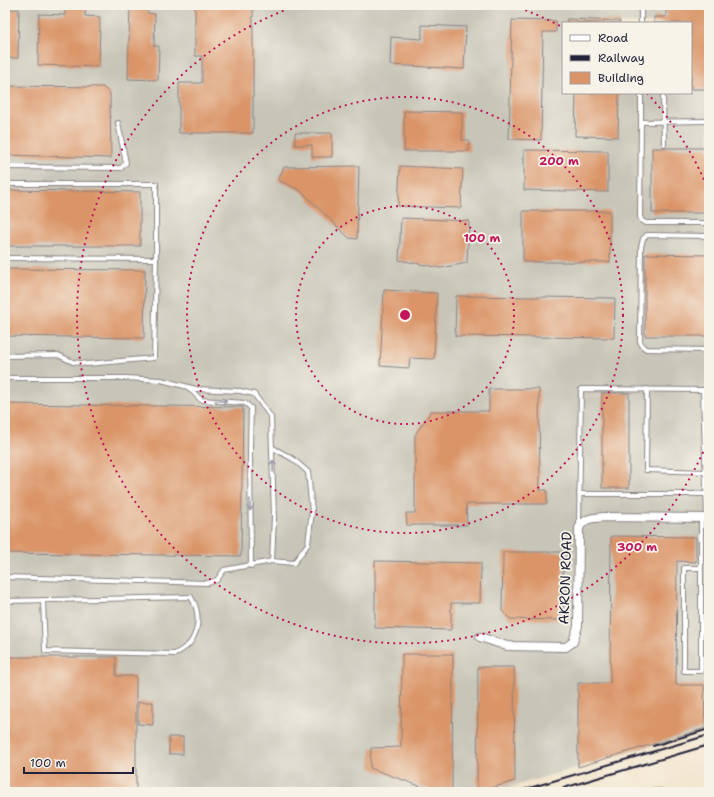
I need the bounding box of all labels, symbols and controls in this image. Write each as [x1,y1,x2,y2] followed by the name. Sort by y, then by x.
[562,22,692,94] legend
[598,30,629,46] text: Road
[598,50,645,66] text: Railway
[598,70,644,86] text: Building
[539,153,579,169] text: 200 m
[464,230,501,246] text: 100 m
[398,308,412,322] centre of rings
[214,398,227,405] one-way arrow
[269,460,277,473] one-way arrow
[246,498,254,511] one-way arrow
[554,531,576,625] street label: AKRON ROAD
[617,539,657,555] text: 300 m
[24,749,133,775] scale bar
[30,755,66,771] text: 100 m

